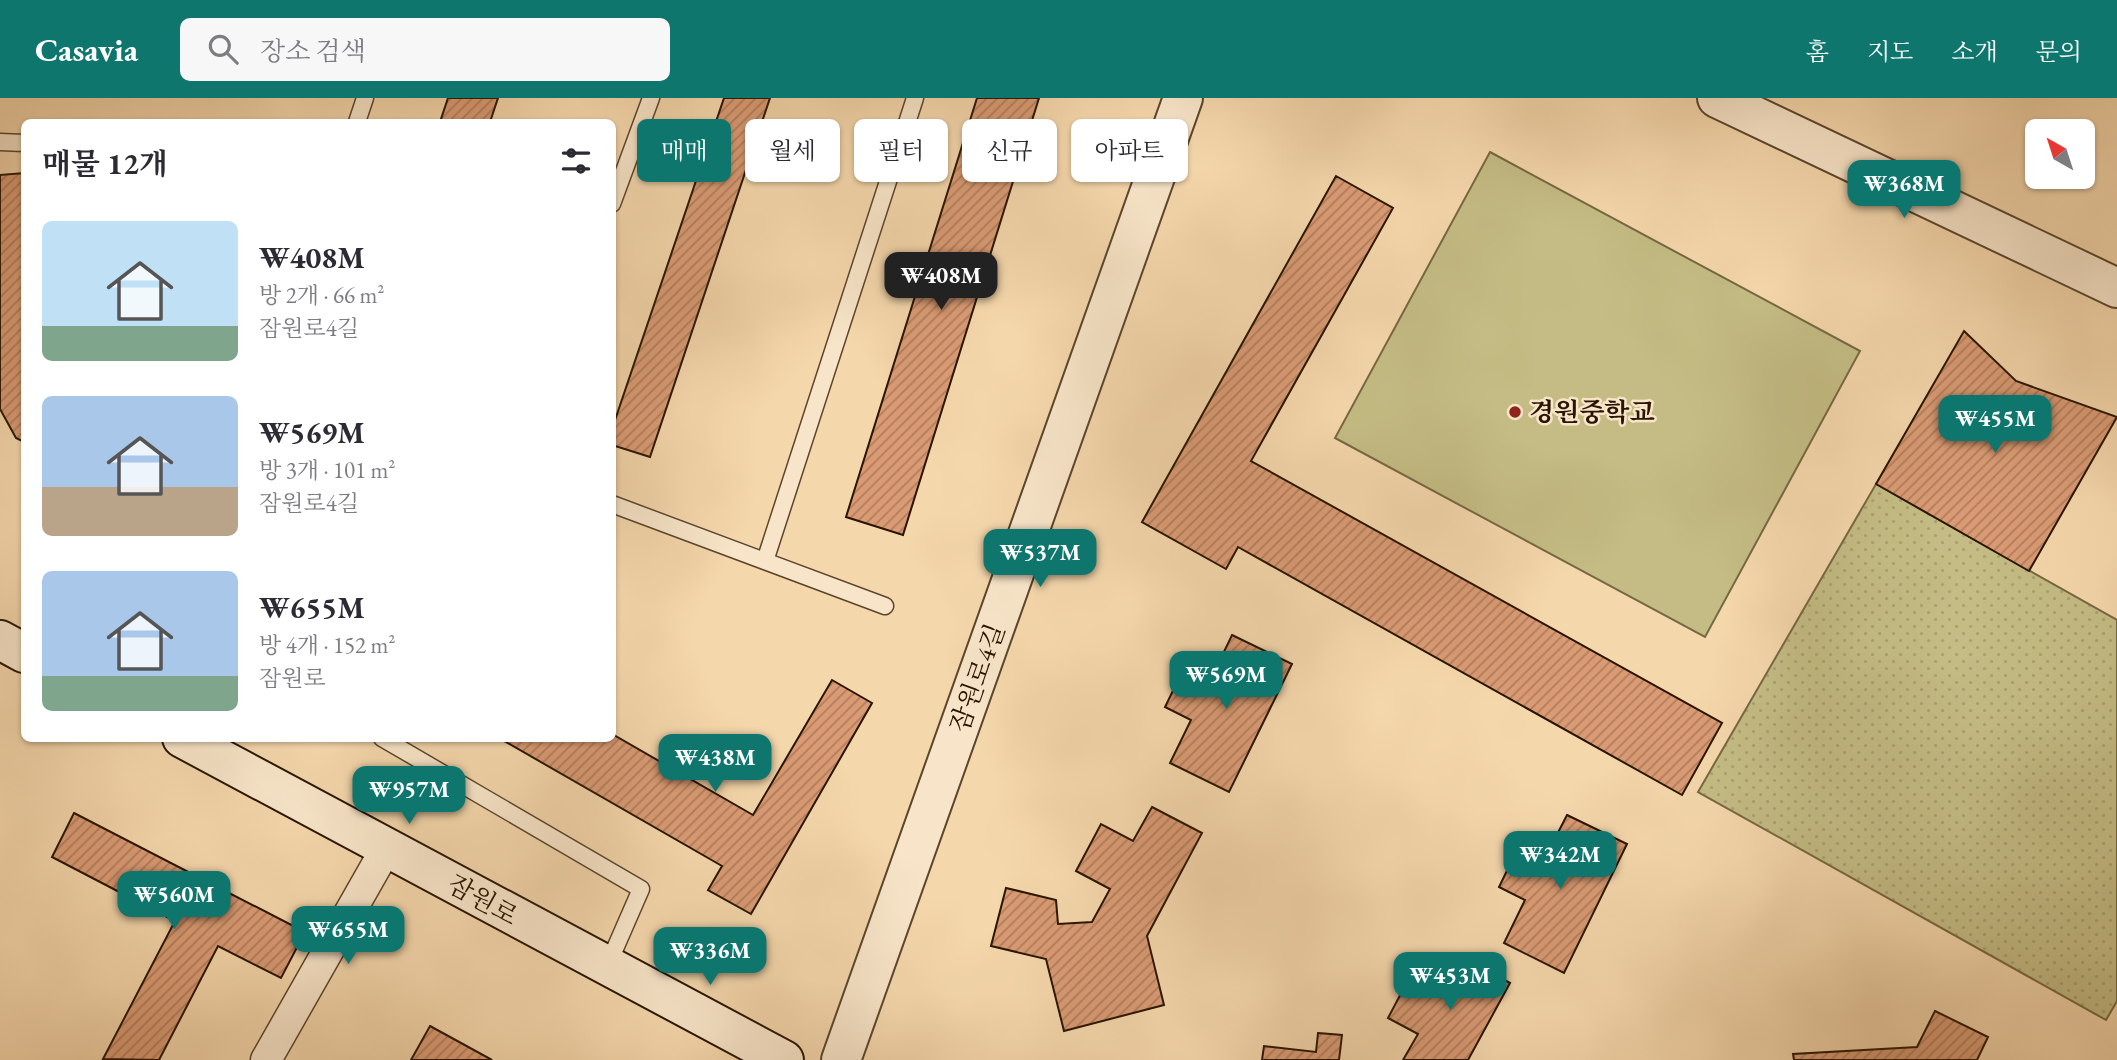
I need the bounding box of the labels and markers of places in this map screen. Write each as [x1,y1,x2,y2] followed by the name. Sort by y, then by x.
[1855,160,1953,220] pin: ₩368M
[892,252,990,312] pin: ₩408M
[1529,395,1655,429] place label: 경원중학교
[1946,396,2044,455] pin: ₩455M
[1507,404,1523,420] marker: 경원중학교
[991,530,1089,589] pin: ₩537M
[1177,652,1275,711] pin: ₩569M
[666,734,764,794] pin: ₩438M
[360,766,458,826] pin: ₩957M
[1511,832,1609,891] pin: ₩342M
[125,872,223,931] pin: ₩560M
[299,906,397,966] pin: ₩655M
[661,928,759,987] pin: ₩336M
[1401,953,1499,1012] pin: ₩453M

